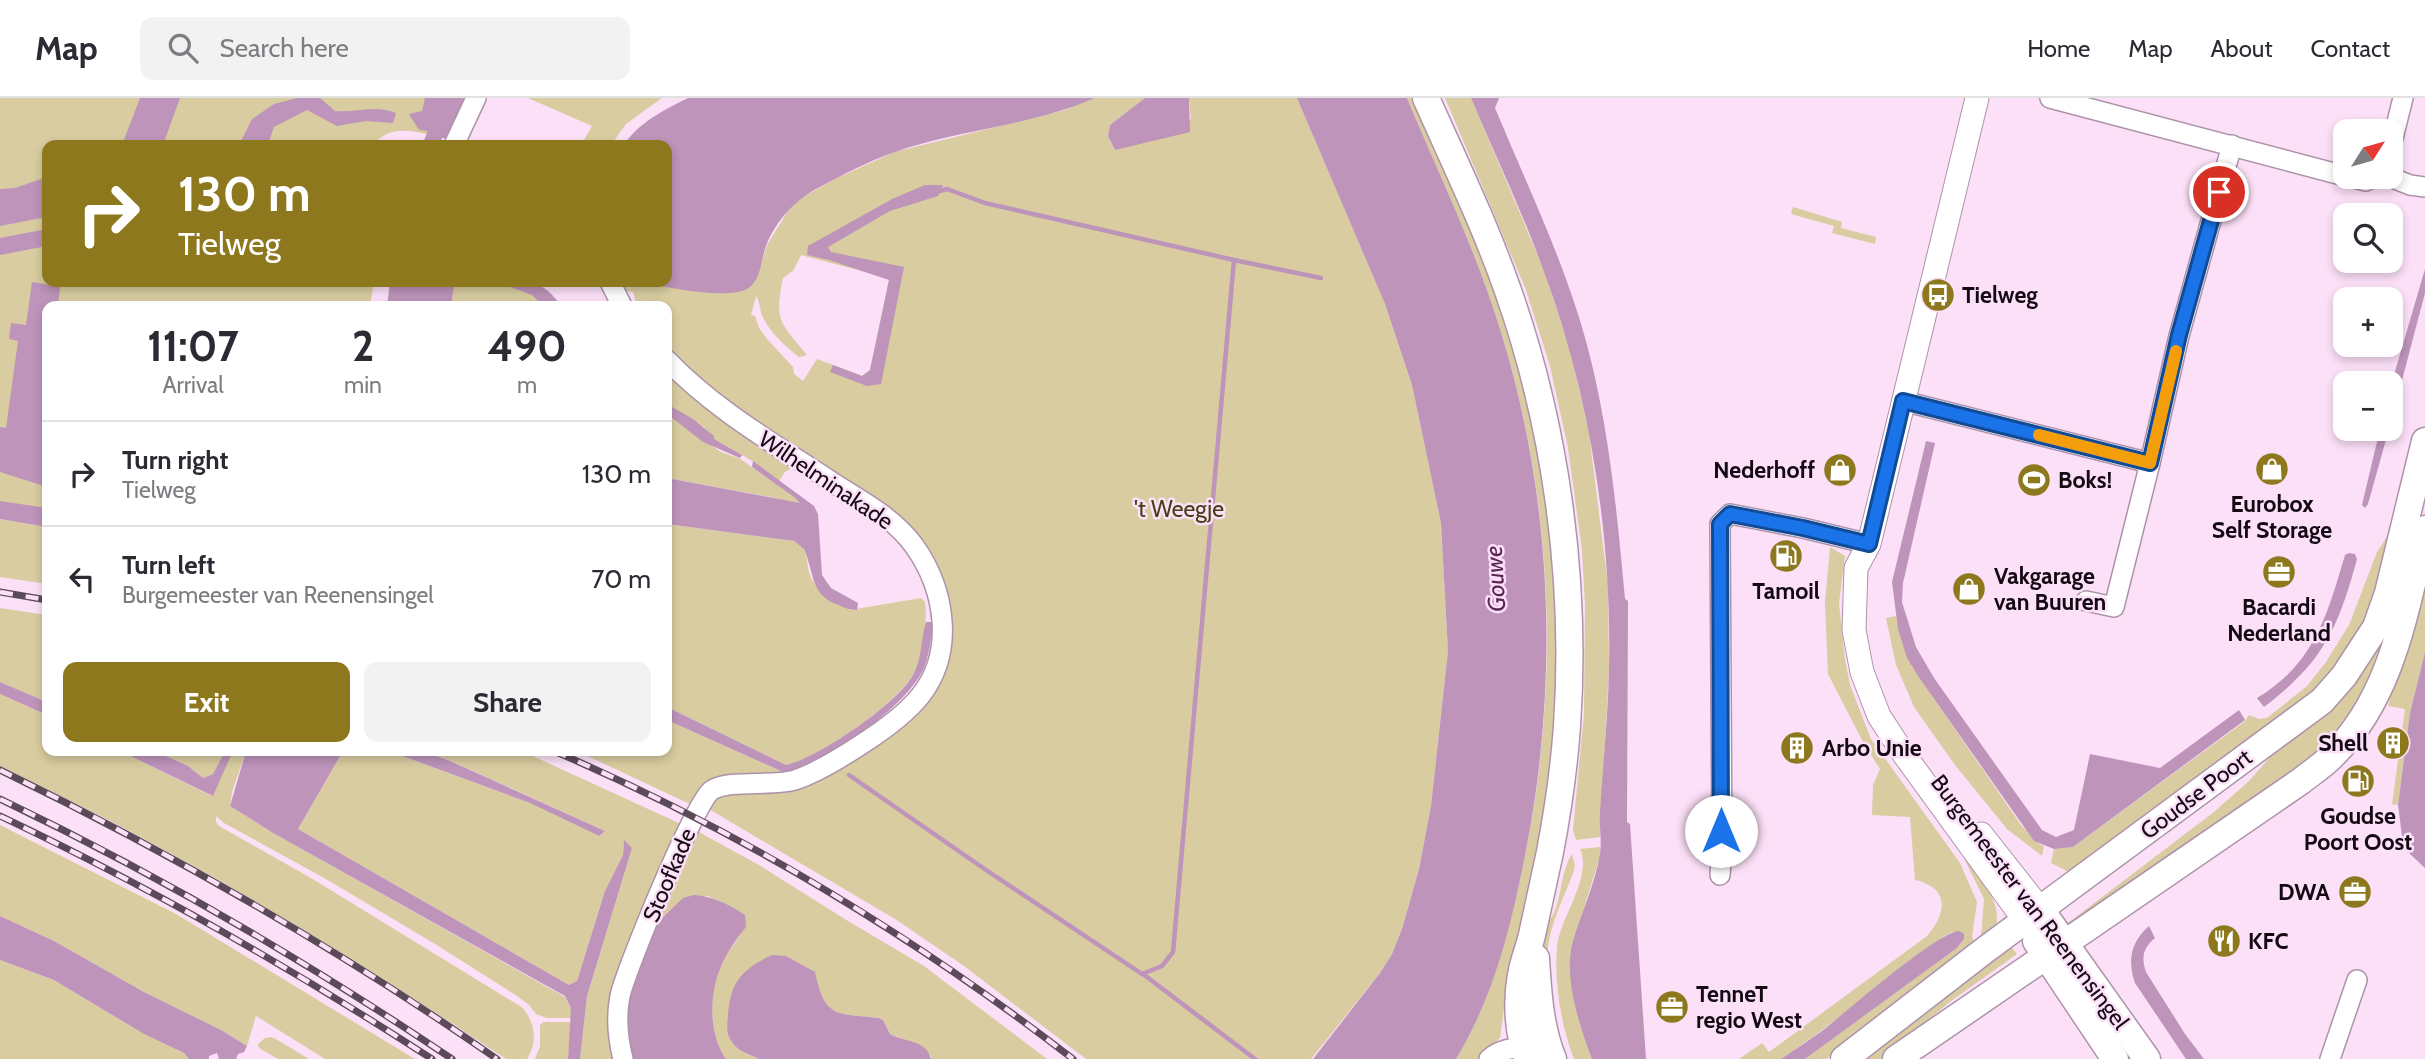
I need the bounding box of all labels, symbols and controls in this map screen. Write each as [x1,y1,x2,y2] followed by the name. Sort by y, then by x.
[140,17,630,80] search box
[35,28,98,68] text: Map
[164,29,202,67] icon: search
[220,32,349,64] text: Search here
[2027,34,2090,63] text: Home
[2128,34,2173,63] text: Map
[2211,34,2273,63] text: About
[2311,34,2390,63] text: Contact
[2333,119,2403,189] north arrow
[2333,119,2403,441] map controls
[2189,162,2249,222] pin
[178,164,311,223] text: 130 m
[63,168,154,259] icon: right
[2200,173,2238,211] icon: arrive
[2333,203,2403,273] button: search
[178,224,281,263] text: Tielweg
[1919,276,1957,314] bus stop icon: Tielweg
[1962,281,2038,309] place label: Tielweg
[2333,287,2403,357] button: +
[147,320,239,372] text: 11:07
[352,320,374,372] text: 2
[487,320,567,372] text: 490
[162,371,224,399] text: Arrival
[344,371,382,399] text: min
[517,371,537,399] text: m
[2333,371,2403,441] button: −
[753,425,899,535] street label: Wilhelminakade
[122,444,228,476] text: Turn right
[2253,450,2291,488] shop icon: Eurobox Self Storage
[1821,451,1859,489] shop icon: Nederhoff
[63,455,101,493] icon: right
[1713,456,1815,484] place label: Nederhoff
[582,458,651,490] text: 130 m
[2015,461,2053,499] sports icon: Boks!
[2058,466,2112,494] place label: Boks!
[122,476,196,504] text: Tielweg
[2212,490,2332,544] place label: Eurobox Self Storage
[1134,495,1224,523] park label: 't Weegje
[1767,537,1805,575] fuel station icon: Tamoil
[1479,545,1511,613] water label: Gouwe
[122,549,215,581] text: Turn left
[2260,553,2298,591] office icon: Bacardi Nederland
[63,560,101,598] icon: left
[1994,562,2106,616] place label: Vakgarage van Buuren
[591,563,651,595] text: 70 m
[1950,570,1988,608] shop icon: Vakgarage van Buuren
[1752,577,1820,605] place label: Tamoil
[122,581,434,609] text: Burgemeester van Reenensingel
[2227,593,2331,647] place label: Bacardi Nederland
[63,662,350,742] button: Exit
[364,662,651,742] button: Share
[2374,724,2412,762] building icon: Shell
[1778,729,1816,767] building icon: Arbo Unie
[2318,729,2368,757] place label: Shell
[1822,734,1922,762] place label: Arbo Unie
[2135,743,2258,845] street label: Goudse Poort
[2339,762,2377,800] fuel station icon: Goudse Poort Oost
[1925,769,2135,1035] street label: Burgemeester van Reenensingel
[1684,794,1758,868] position arrow
[2304,802,2412,856] place label: Goudse Poort Oost
[637,824,701,926] street label: Stoofkade
[2336,873,2374,911] office icon: DWA
[2278,878,2331,906] place label: DWA
[2205,922,2243,960] restaurant icon: KFC
[2248,927,2288,955] place label: KFC
[1696,980,1802,1034] place label: TenneT regio West
[1653,988,1691,1026] office icon: TenneT regio West

